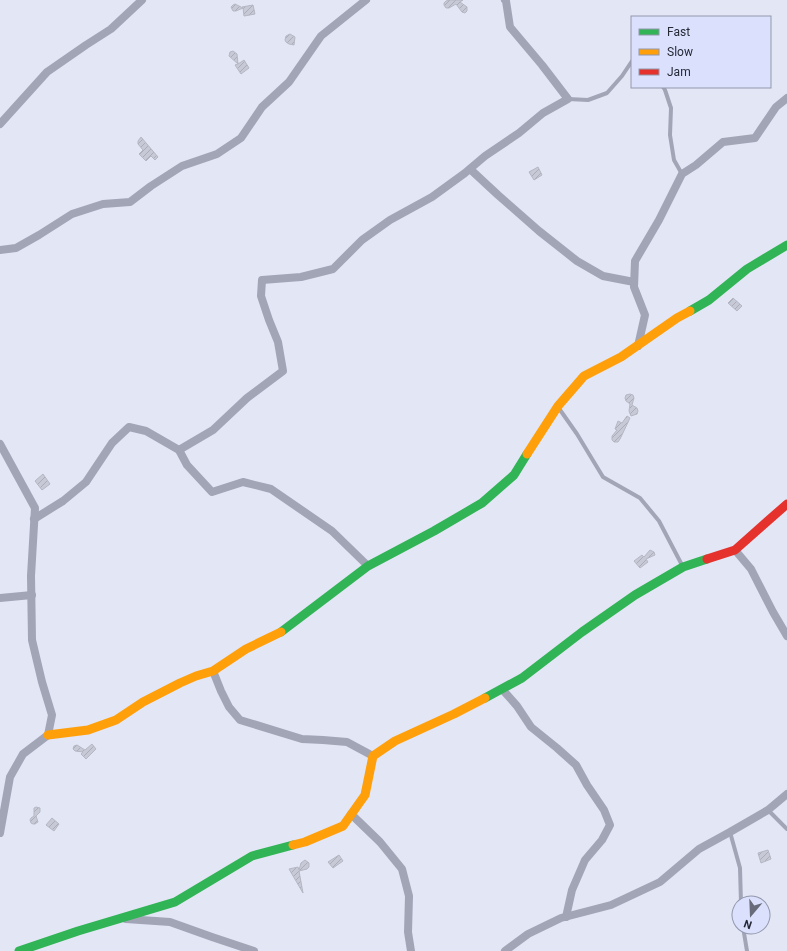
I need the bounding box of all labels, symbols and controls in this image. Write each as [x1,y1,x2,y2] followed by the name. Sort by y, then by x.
[631,16,771,88] legend
[667,25,690,39] text: Fast
[667,45,693,59] text: Slow
[667,65,691,79] text: Jam
[731,895,771,935] north arrow
[742,916,754,931] text: N

